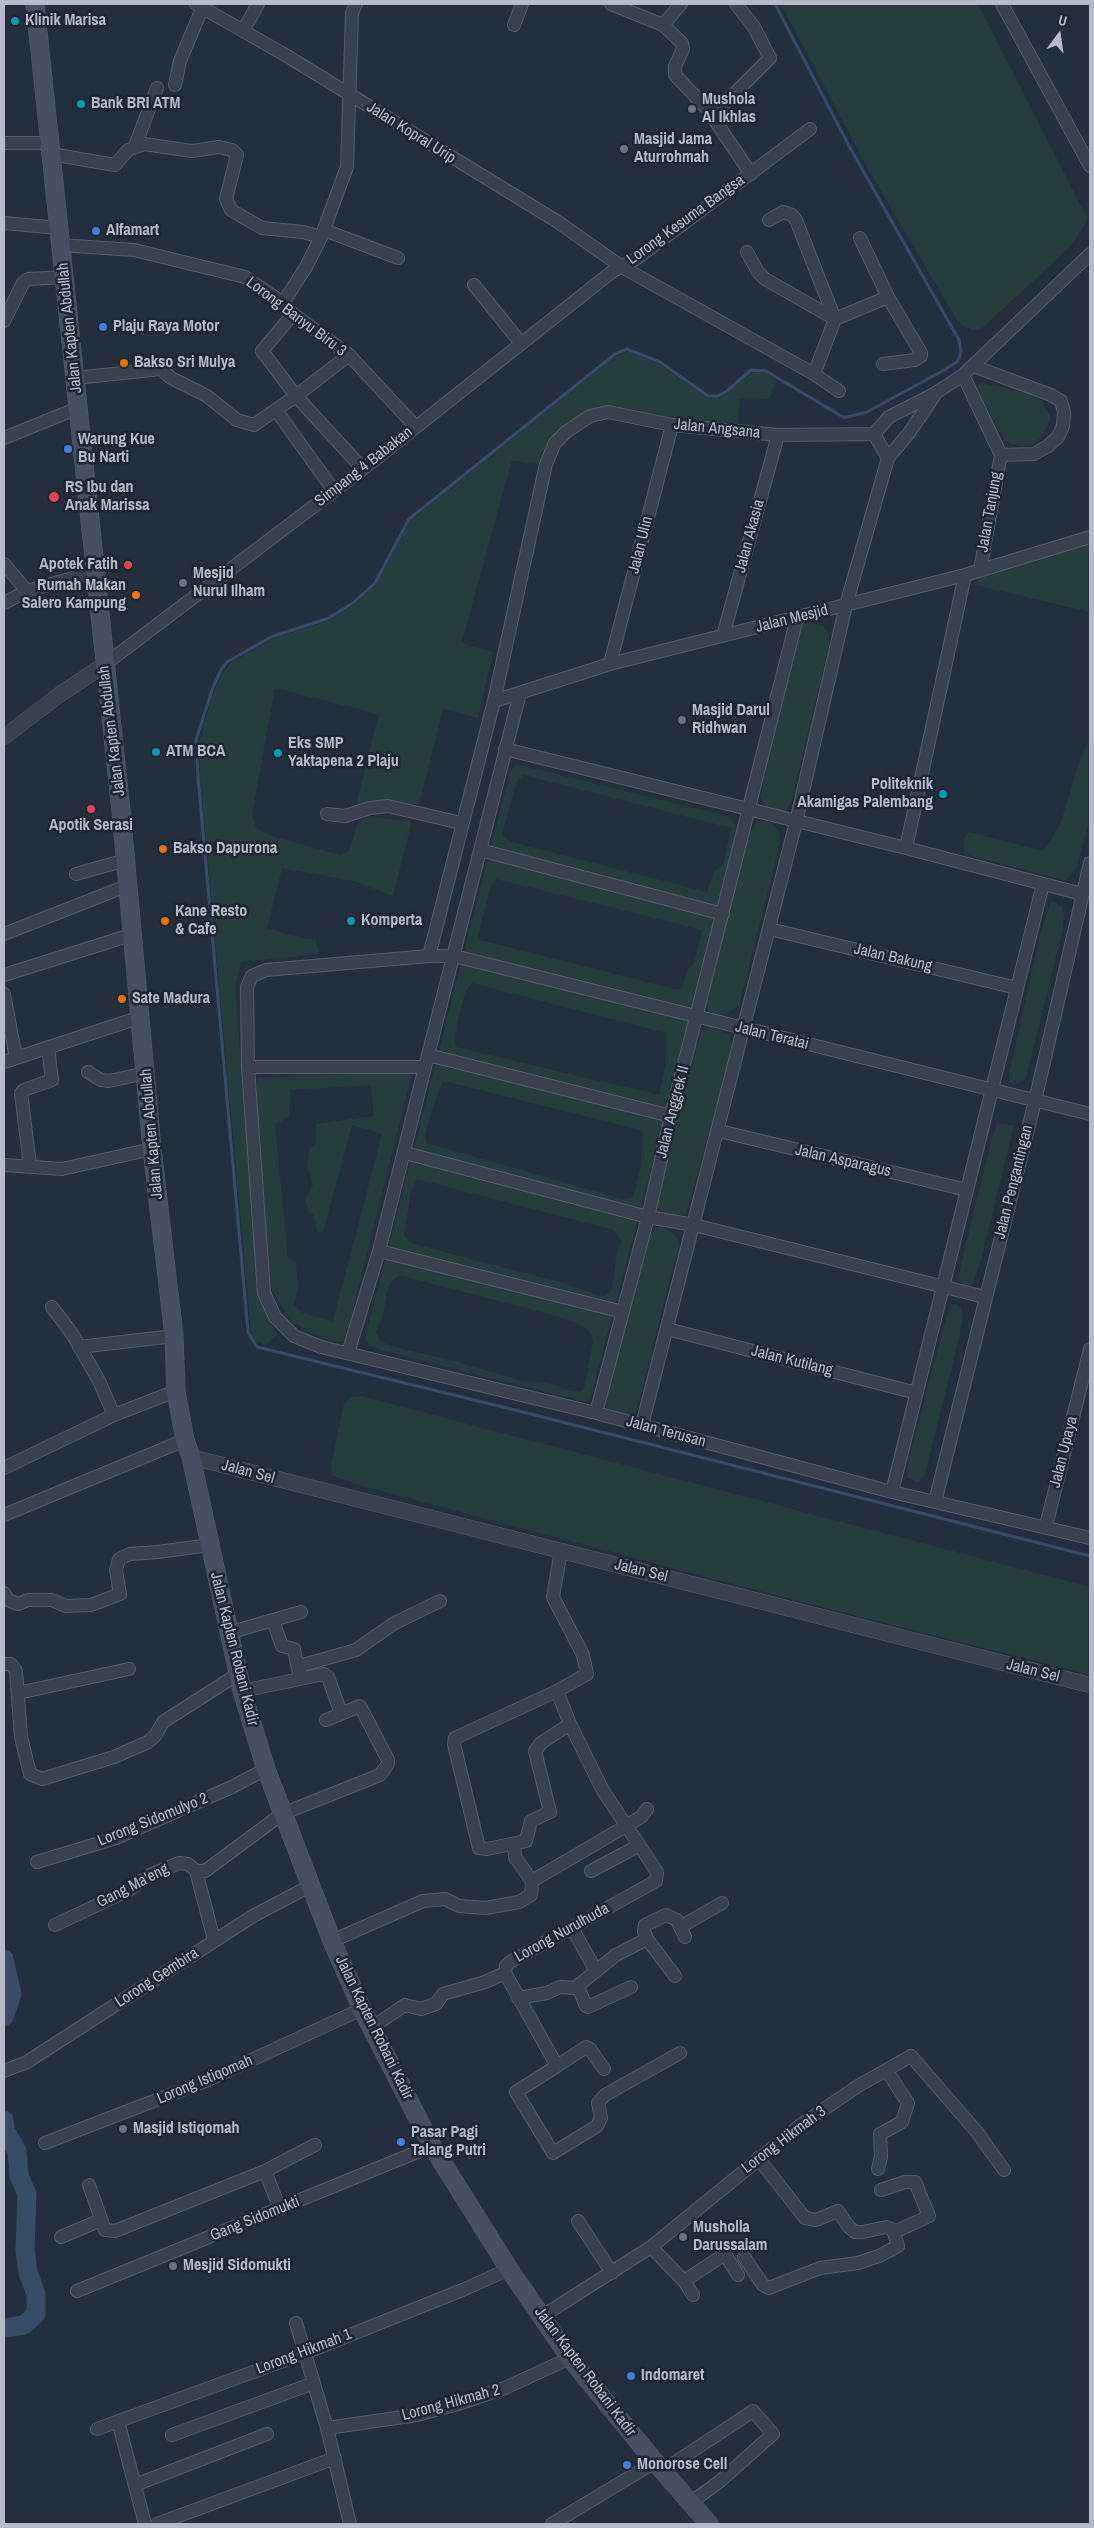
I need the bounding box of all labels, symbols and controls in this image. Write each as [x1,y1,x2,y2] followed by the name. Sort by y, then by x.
[1034,10,1084,60] north arrow
[25,11,106,31] place label: Klinik Marisa
[1056,11,1069,30] text: U
[9,15,21,27] marker: Klinik Marisa
[702,90,756,128] place label: Mushola Al Ikhlas
[91,94,180,114] place label: Bank BRI ATM
[75,98,87,110] marker: Bank BRI ATM
[363,98,459,168] street label: Jalan Kopral Urip
[686,103,698,115] marker: Mushola Al Ikhlas
[634,130,712,168] place label: Masjid Jama Aturrohmah
[618,143,630,155] marker: Masjid Jama Aturrohmah
[623,171,749,269] street label: Lorong Kesuma Bangsa
[106,221,159,241] place label: Alfamart
[90,225,102,237] marker: Alfamart
[54,262,86,394] street label: Jalan Kapten Abdullah
[242,273,350,361] street label: Lorong Banyu Biru 3
[113,317,219,337] place label: Plaju Raya Motor
[97,321,109,333] marker: Plaju Raya Motor
[134,353,235,373] place label: Bakso Sri Mulya
[118,357,130,369] marker: Bakso Sri Mulya
[673,415,761,443] street label: Jalan Angsana
[311,423,417,511] street label: Simpang 4 Babakan
[78,430,155,468] place label: Warung Kue Bu Narti
[62,443,74,455] marker: Warung Kue Bu Narti
[973,470,1007,554] street label: Jalan Tanjung
[65,478,150,516] place label: RS Ibu dan Anak Marissa
[47,490,61,504] marker: RS Ibu dan Anak Marissa
[731,497,769,575] street label: Jalan Akasia
[625,514,657,576] street label: Jalan Ulin
[39,555,118,575] place label: Apotek Fatih
[122,559,134,571] marker: Apotek Fatih
[193,564,265,602] place label: Mesjid Nurul Ilham
[22,576,126,614] place label: Rumah Makan Salero Kampung
[177,577,189,589] marker: Mesjid Nurul Ilham
[130,589,142,601] marker: Rumah Makan Salero Kampung
[754,601,830,637] street label: Jalan Mesjid
[94,665,130,797] street label: Jalan Kapten Abdullah
[692,701,770,739] place label: Masjid Darul Ridhwan
[676,714,688,726] marker: Masjid Darul Ridhwan
[288,734,399,772] place label: Eks SMP Yaktapena 2 Plaju
[166,742,226,762] place label: ATM BCA
[150,746,162,758] marker: ATM BCA
[272,747,284,759] marker: Eks SMP Yaktapena 2 Plaju
[797,775,933,813] place label: Politeknik Akamigas Palembang
[937,788,949,800] marker: Politeknik Akamigas Palembang
[85,803,97,815] marker: Apotik Serasi
[49,816,133,836] place label: Apotik Serasi
[173,839,277,859] place label: Bakso Dapurona
[157,843,169,855] marker: Bakso Dapurona
[175,902,247,940] place label: Kane Resto & Cafe
[361,911,422,931] place label: Komperta
[159,915,171,927] marker: Kane Resto & Cafe
[345,915,357,927] marker: Komperta
[852,940,934,976] street label: Jalan Bakung
[132,989,210,1009] place label: Sate Madura
[116,993,128,1005] marker: Sate Madura
[733,1018,811,1054] street label: Jalan Teratai
[652,1064,694,1160] street label: Jalan Anggrek II
[137,1068,167,1200] street label: Jalan Kapten Abdullah
[991,1123,1037,1241] street label: Jalan Pengantingan
[793,1141,893,1181] street label: Jalan Asparagus
[749,1342,835,1380] street label: Jalan Kutilang
[624,1412,708,1452] street label: Jalan Terusan
[1046,1414,1082,1490] street label: Jalan Upaya
[219,1456,277,1488] street label: Jalan Sel
[612,1555,670,1587] street label: Jalan Sel
[206,1570,262,1728] street label: Jalan Kapten Robani Kadir
[1004,1655,1062,1687] street label: Jalan Sel
[95,1789,211,1851] street label: Lorong Sidomulyo 2
[94,1860,172,1912] street label: Gang Ma'eng
[511,1899,613,1967] street label: Lorong Nurulhuda
[112,1944,202,2012] street label: Lorong Gembira
[331,1953,417,2103] street label: Jalan Kapten Robani Kadir
[154,2051,256,2109] street label: Lorong Istiqomah
[738,2102,830,2178] street label: Lorong Hikmah 3
[133,2119,239,2139] place label: Masjid Istiqomah
[117,2123,129,2135] marker: Masjid Istiqomah
[411,2123,486,2161] place label: Pasar Pagi Talang Putri
[395,2136,407,2148] marker: Pasar Pagi Talang Putri
[207,2192,303,2246] street label: Gang Sidomukti
[693,2218,767,2256] place label: Musholla Darussalam
[677,2231,689,2243] marker: Musholla Darussalam
[183,2256,291,2276] place label: Mesjid Sidomukti
[167,2260,179,2272] marker: Mesjid Sidomukti
[530,2303,640,2441] street label: Jalan Kapten Robani Kadir
[254,2325,354,2379] street label: Lorong Hikmah 1
[641,2366,704,2386] place label: Indomaret
[625,2370,637,2382] marker: Indomaret
[400,2381,502,2425] street label: Lorong Hikmah 2
[637,2455,727,2475] place label: Monorose Cell
[621,2459,633,2471] marker: Monorose Cell

